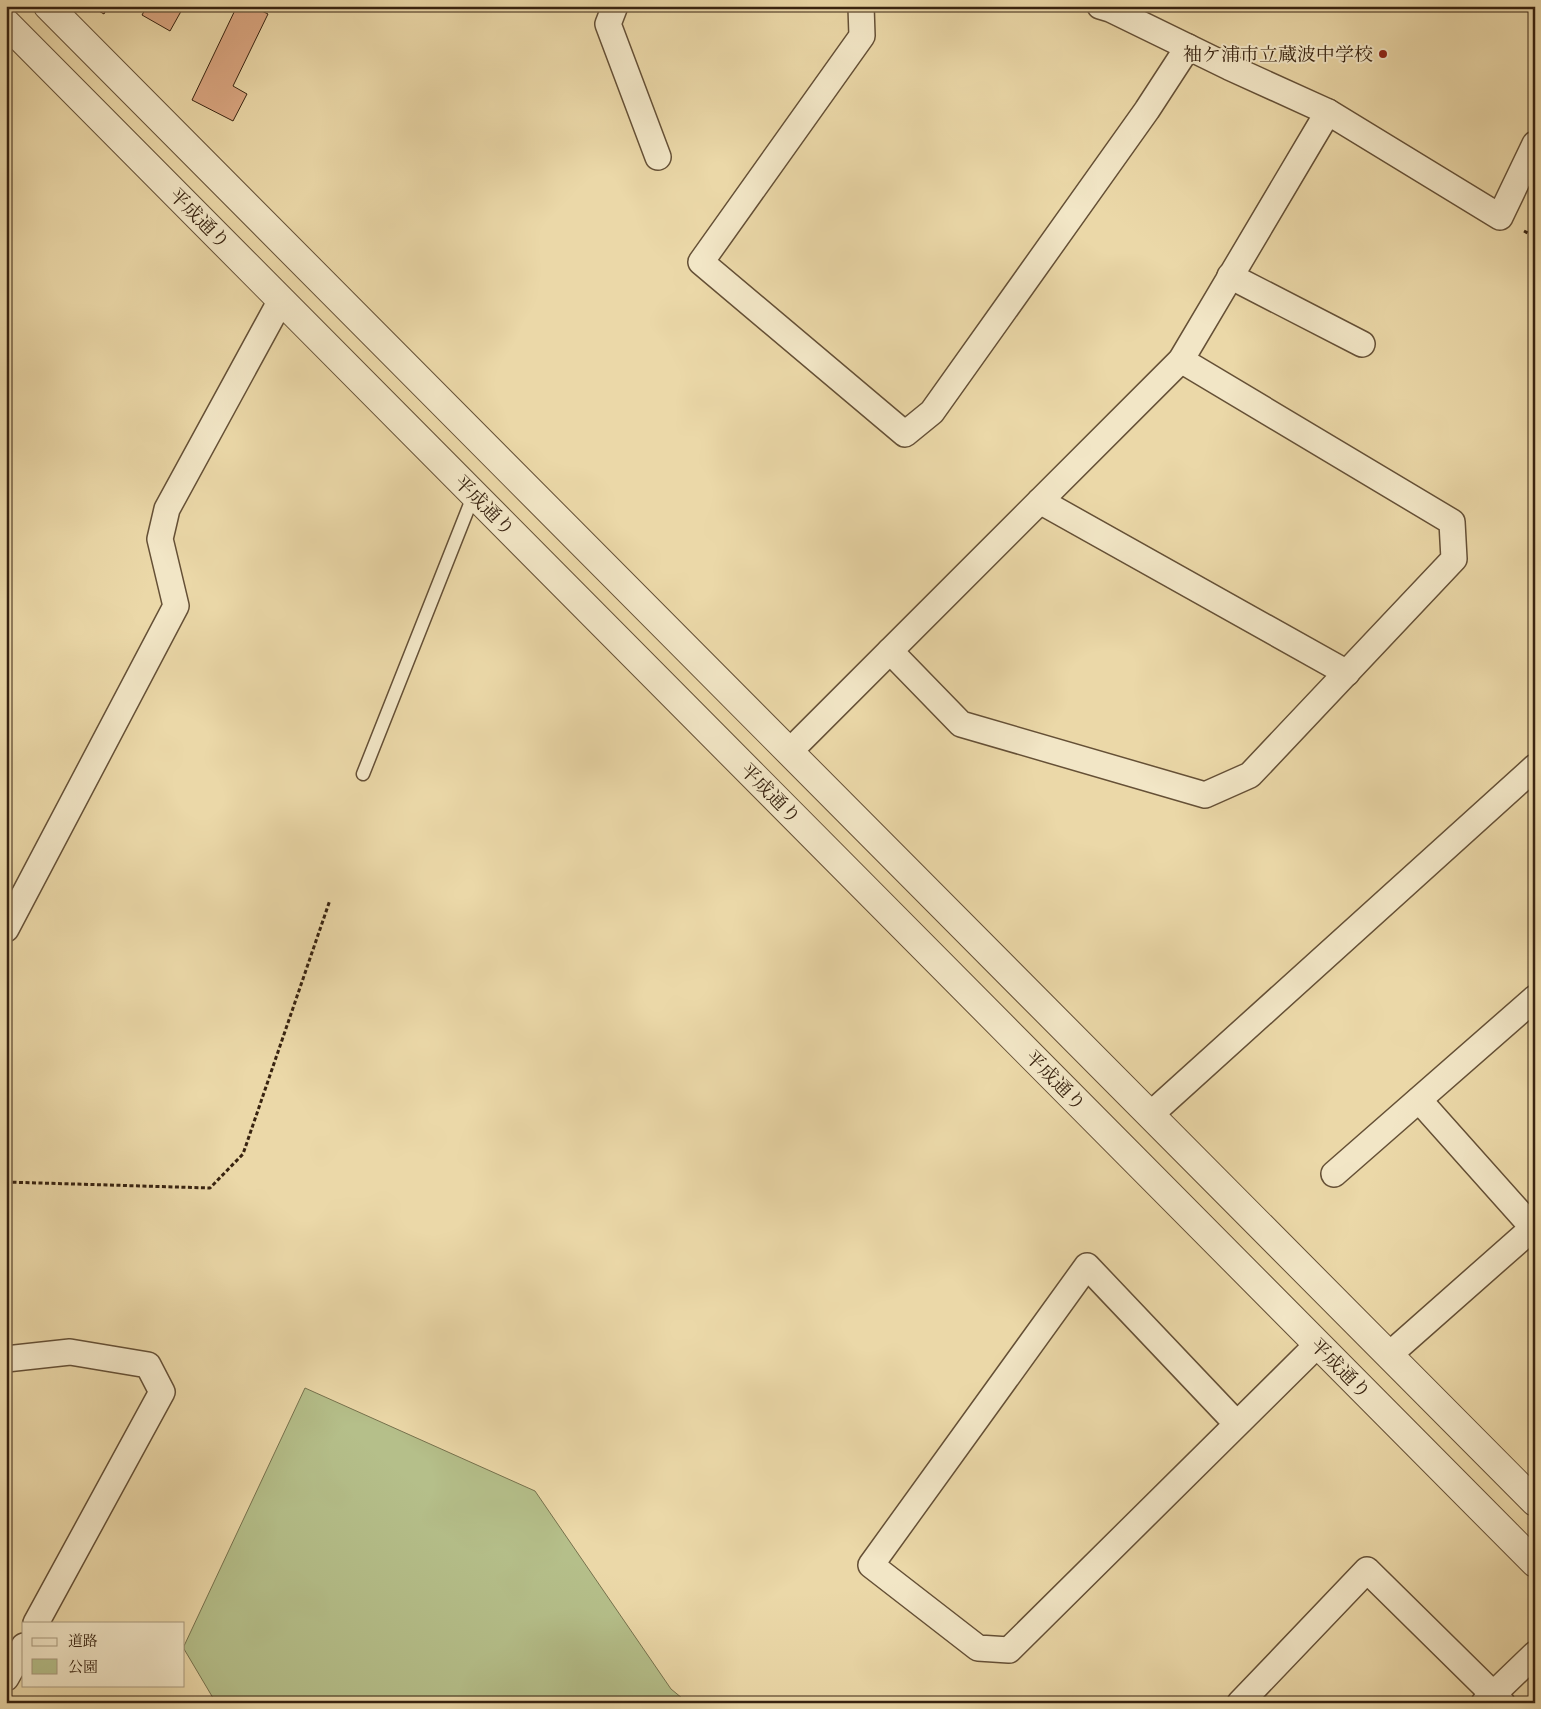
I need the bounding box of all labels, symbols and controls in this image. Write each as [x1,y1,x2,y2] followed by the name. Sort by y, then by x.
[1183,43,1373,70] place label: 袖ケ浦市立蔵波中学校
[1377,48,1389,60] marker: 袖ケ浦市立蔵波中学校
[162,183,235,256] street label: 平成通り
[447,470,520,543] street label: 平成通り
[733,758,806,831] street label: 平成通り
[1018,1045,1091,1118] street label: 平成通り
[1303,1333,1376,1406] street label: 平成通り
[22,1622,185,1686] legend
[68,1632,98,1653] text: 道路
[68,1658,98,1679] text: 公園

